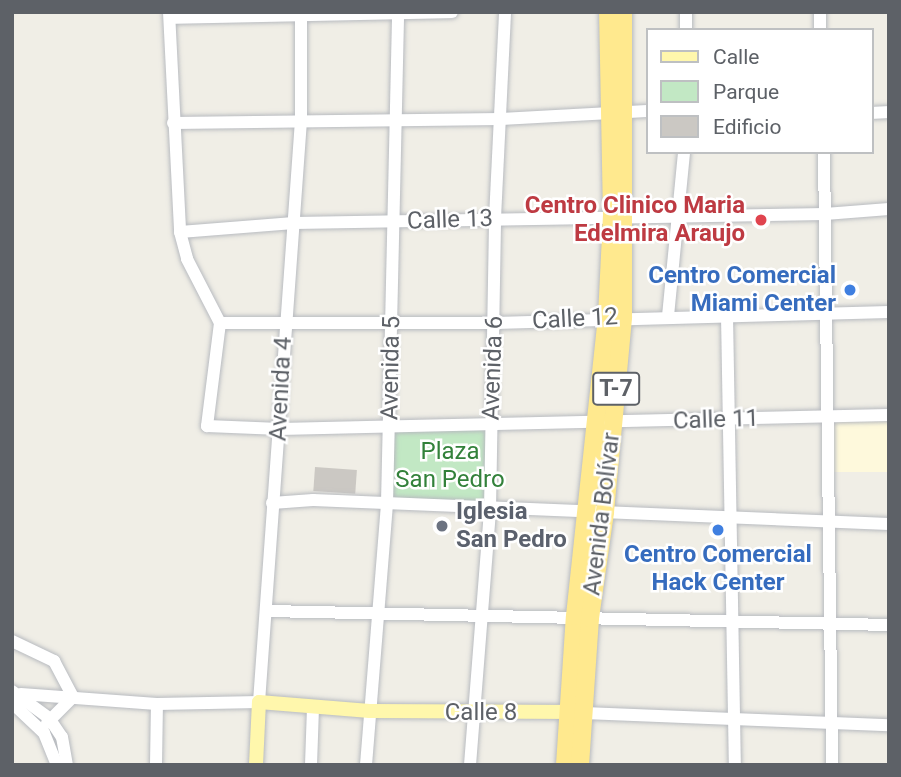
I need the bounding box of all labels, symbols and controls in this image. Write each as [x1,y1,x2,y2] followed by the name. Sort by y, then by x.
[646,28,873,154] legend
[713,45,759,69] text: Calle
[713,80,779,104] text: Parque
[713,115,781,139] text: Edificio
[525,192,745,248] place label: Centro Clinico Maria Edelmira Araujo
[407,204,493,236] street label: Calle 13
[751,210,771,230] marker: Centro Clinico Maria Edelmira Araujo
[648,262,836,318] place label: Centro Comercial Miami Center
[842,282,858,298] marker: Centro Comercial Miami Center
[531,302,619,336] street label: Calle 12
[477,315,509,421] street label: Avenida 6
[376,316,406,420] street label: Avenida 5
[264,336,298,442] street label: Avenida 4
[592,370,640,408] road number: T-7
[673,404,759,436] street label: Calle 11
[578,431,626,597] street label: Avenida Bolívar
[395,438,505,494] park label: Plaza San Pedro
[456,498,567,554] place label: Iglesia San Pedro
[434,518,450,534] marker: Iglesia San Pedro
[710,522,726,538] marker: Centro Comercial Hack Center
[624,541,812,597] place label: Centro Comercial Hack Center
[445,699,517,727] street label: Calle 8

